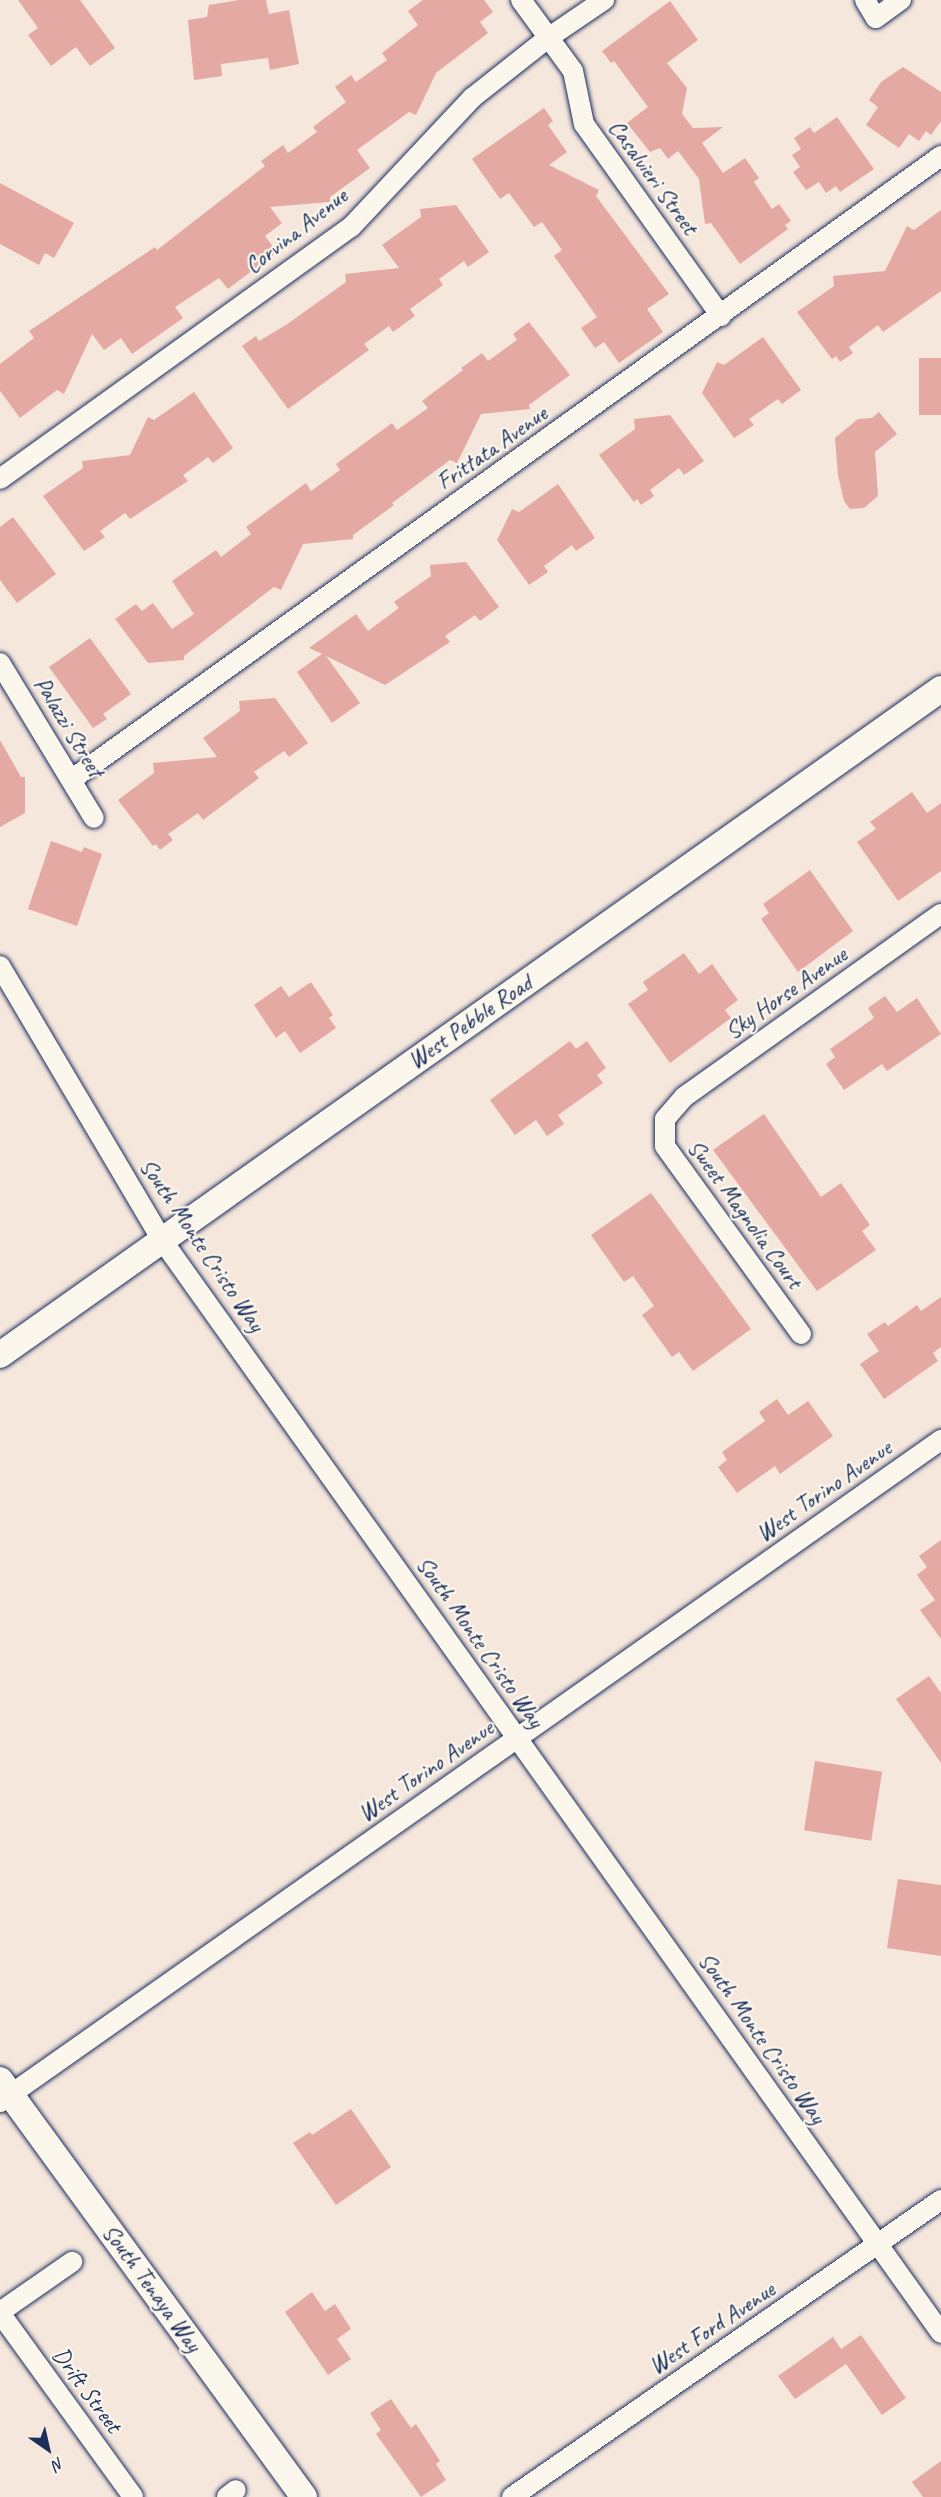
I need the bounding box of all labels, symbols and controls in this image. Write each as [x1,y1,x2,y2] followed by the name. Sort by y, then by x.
[602,114,704,240] street label: Casalvieri Street
[239,182,353,280] street label: Corvina Avenue
[431,399,553,497] street label: Frittata Avenue
[28,672,110,782] street label: Palazzi Street
[719,940,853,1046] street label: Sky Horse Avenue
[403,969,537,1075] street label: West Pebble Road
[681,1133,809,1295] street label: Sweet Magnolia Court
[134,1153,270,1337] street label: South Monte Cristo Way
[751,1434,897,1548] street label: West Torino Avenue
[410,1551,550,1733] street label: South Monte Cristo Way
[353,1714,499,1828] street label: West Torino Avenue
[692,1947,832,2129] street label: South Monte Cristo Way
[96,2219,208,2357] street label: South Tenaya Way
[644,2275,780,2381] street label: West Ford Avenue
[46,2341,128,2439] street label: Drift Street
[18,2419,78,2479] north arrow
[48,2453,68,2475] text: N

